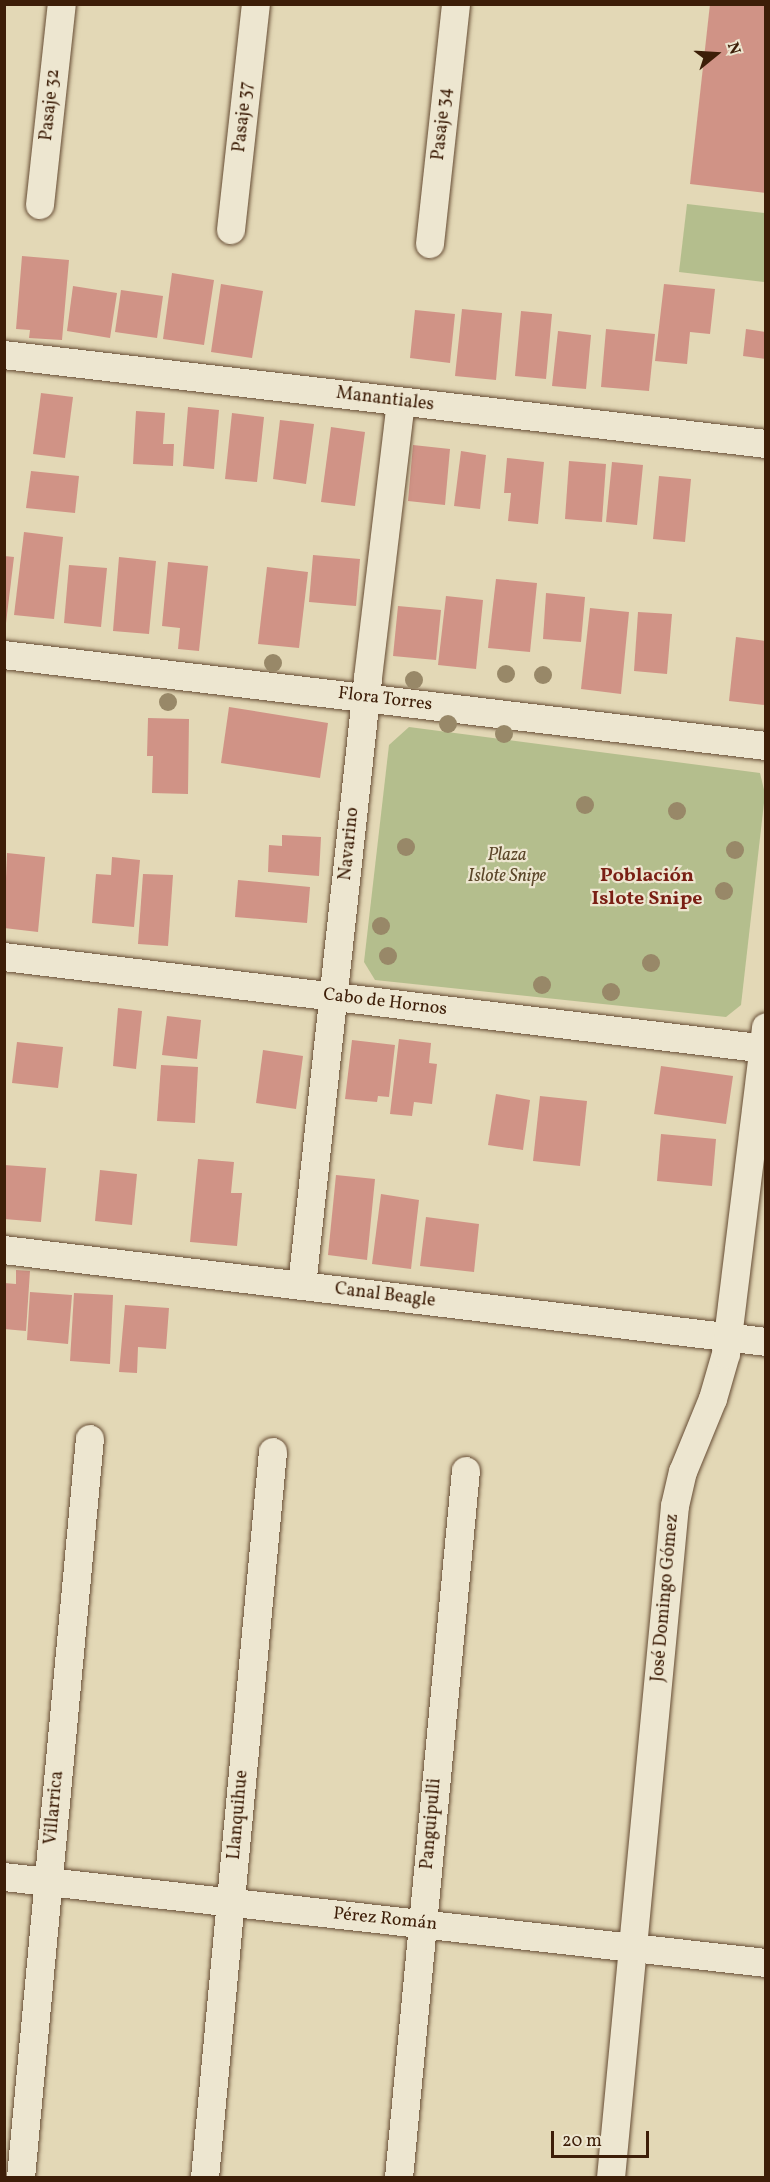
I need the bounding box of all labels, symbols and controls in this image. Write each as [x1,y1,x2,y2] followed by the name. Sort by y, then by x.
[686,24,746,84] north arrow
[721,40,745,57] text: N
[36,68,66,142] street label: Pasaje 32
[230,80,258,154] street label: Pasaje 37
[428,86,458,162] street label: Pasaje 34
[335,383,435,417] street label: Manantiales
[336,683,434,717] street label: Flora Torres
[335,806,365,882] street label: Navarino
[468,846,546,888] park label: Plaza Islote Snipe
[591,864,703,911] district label: Población Islote Snipe
[322,985,448,1021] street label: Cabo de Hornos
[333,1279,437,1313] street label: Canal Beagle
[648,1513,684,1683] street label: José Domingo Gómez
[224,1769,254,1861] street label: Llanquihue
[41,1770,69,1846] street label: Villarrica
[417,1777,447,1871] street label: Panguipulli
[332,1904,438,1936] street label: Pérez Román
[554,2119,652,2157] scale bar
[562,2129,602,2154] text: 20 m

